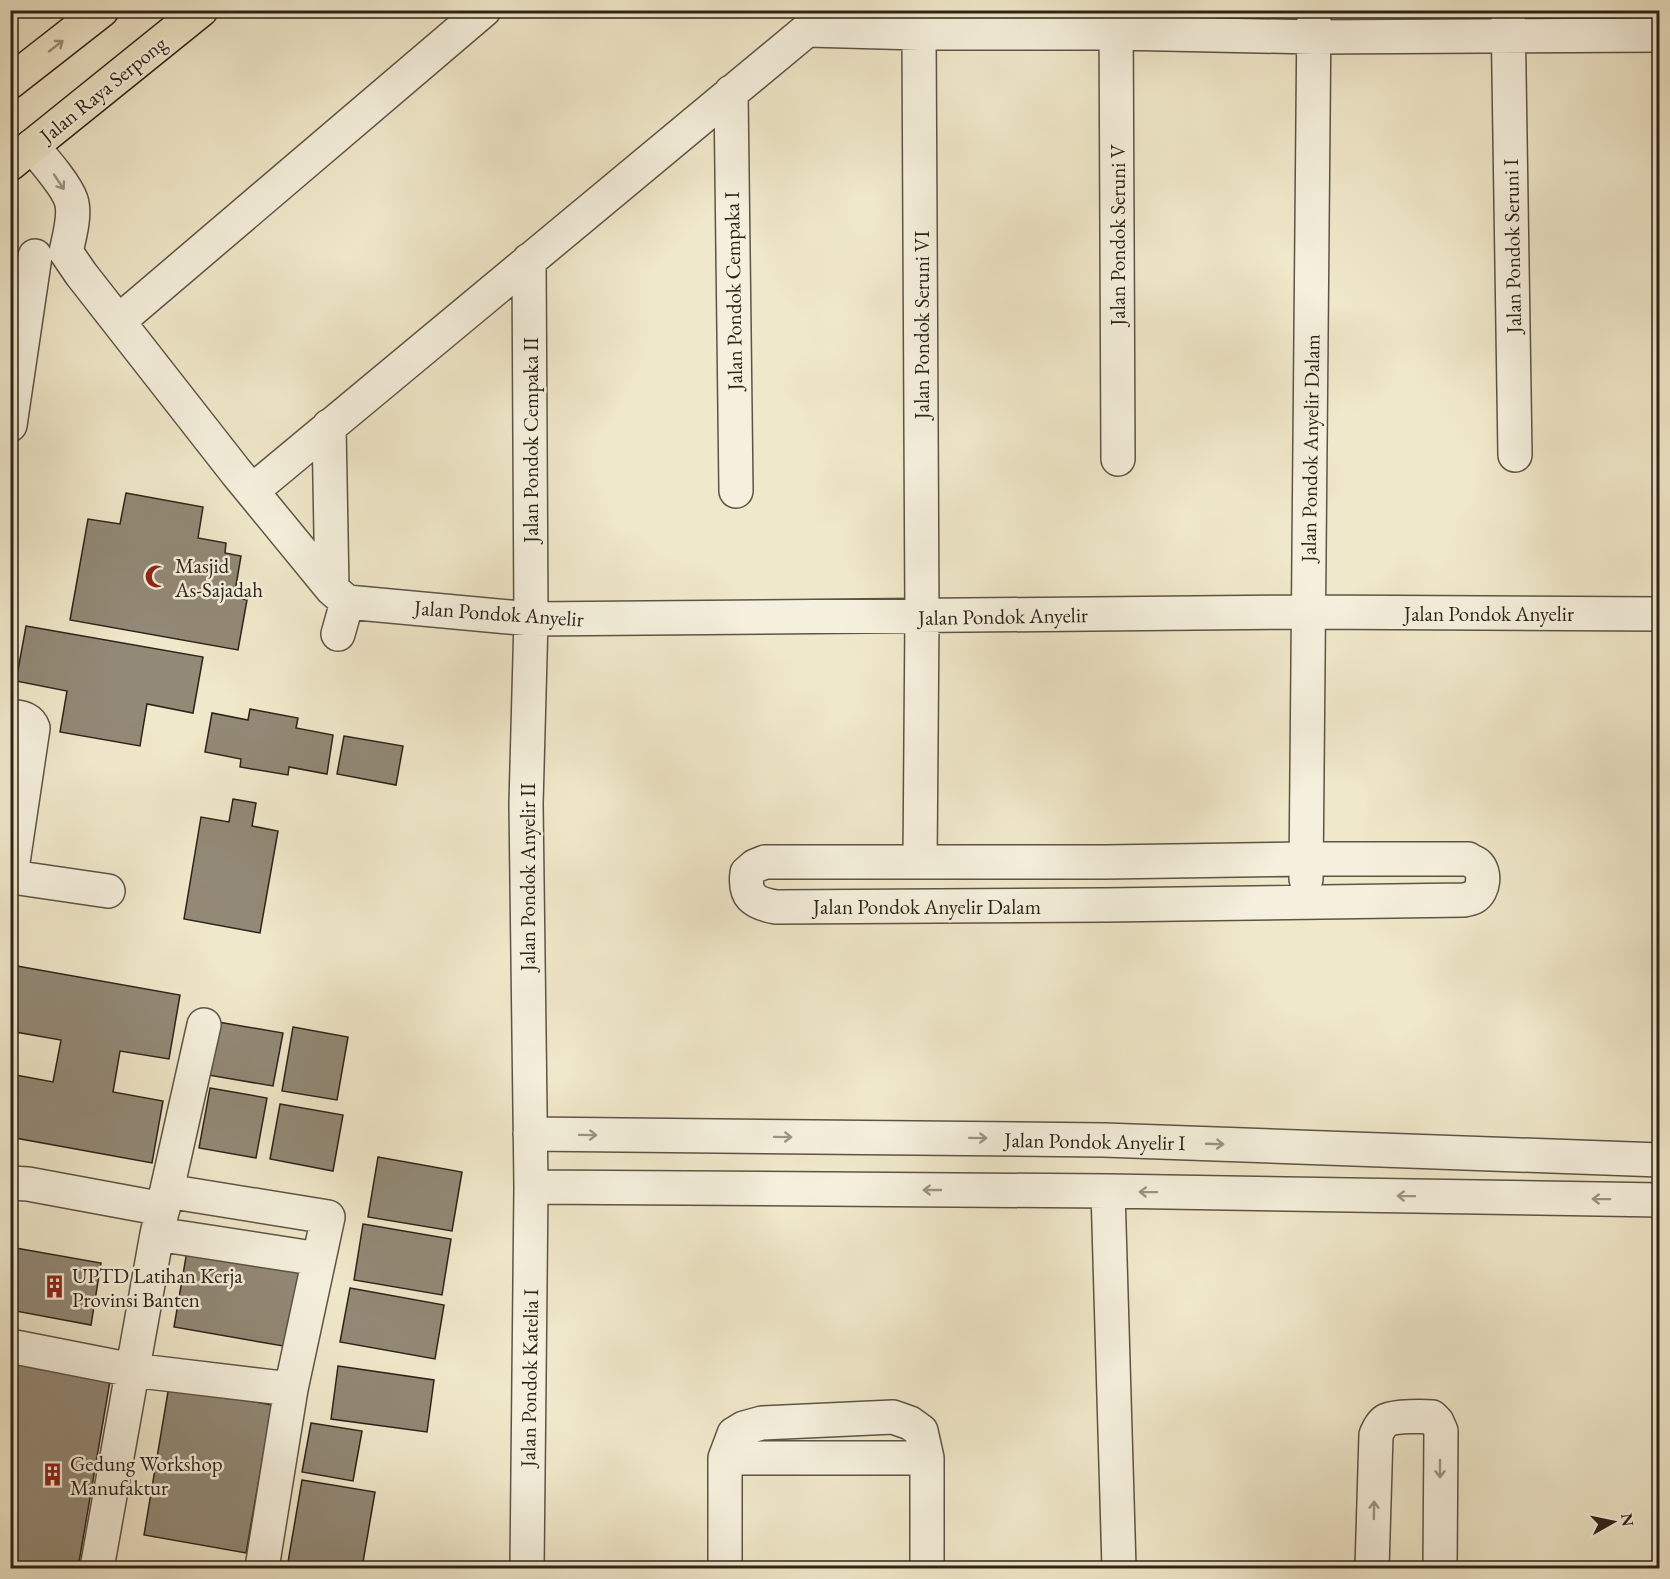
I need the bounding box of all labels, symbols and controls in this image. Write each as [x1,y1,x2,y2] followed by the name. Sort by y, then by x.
[33,29,173,150] street label: Jalan Raya Serpong
[48,40,64,53] one-way arrow
[1104,143,1131,328] street label: Jalan Pondok Seruni V
[1497,158,1527,336] street label: Jalan Pondok Seruni I
[54,173,66,190] one-way arrow
[718,191,748,393] street label: Jalan Pondok Cempaka I
[908,231,935,421] street label: Jalan Pondok Seruni VI
[1294,334,1325,564] street label: Jalan Pondok Anyelir Dalam
[517,337,544,545] street label: Jalan Pondok Cempaka II
[174,552,263,603] place label: Masjid As-Sajadah
[144,564,170,590] mosque icon: Masjid As-Sajadah
[411,593,585,632] street label: Jalan Pondok Anyelir
[1402,600,1574,627] street label: Jalan Pondok Anyelir
[916,601,1088,631] street label: Jalan Pondok Anyelir
[514,783,541,973] street label: Jalan Pondok Anyelir II
[811,893,1041,920] street label: Jalan Pondok Anyelir Dalam
[1002,1126,1186,1156] street label: Jalan Pondok Anyelir I
[578,1129,598,1140] one-way arrow
[773,1131,793,1142] one-way arrow
[968,1133,988,1144] one-way arrow
[1204,1138,1224,1149] one-way arrow
[923,1184,943,1196] one-way arrow
[1139,1186,1159,1198] one-way arrow
[1397,1190,1417,1202] one-way arrow
[1592,1193,1612,1205] one-way arrow
[72,1262,243,1313] place label: UPTD Latihan Kerja Provinsi Banten
[41,1274,67,1300] building icon: UPTD Latihan Kerja Provinsi Banten
[514,1289,544,1469] street label: Jalan Pondok Katelia I
[70,1450,223,1501] place label: Gedung Workshop Manufaktur
[1434,1459,1446,1479] one-way arrow
[39,1462,65,1488] building icon: Gedung Workshop Manufaktur
[1583,1492,1643,1552] north arrow
[1368,1501,1380,1521] one-way arrow
[1616,1512,1639,1528] text: N

